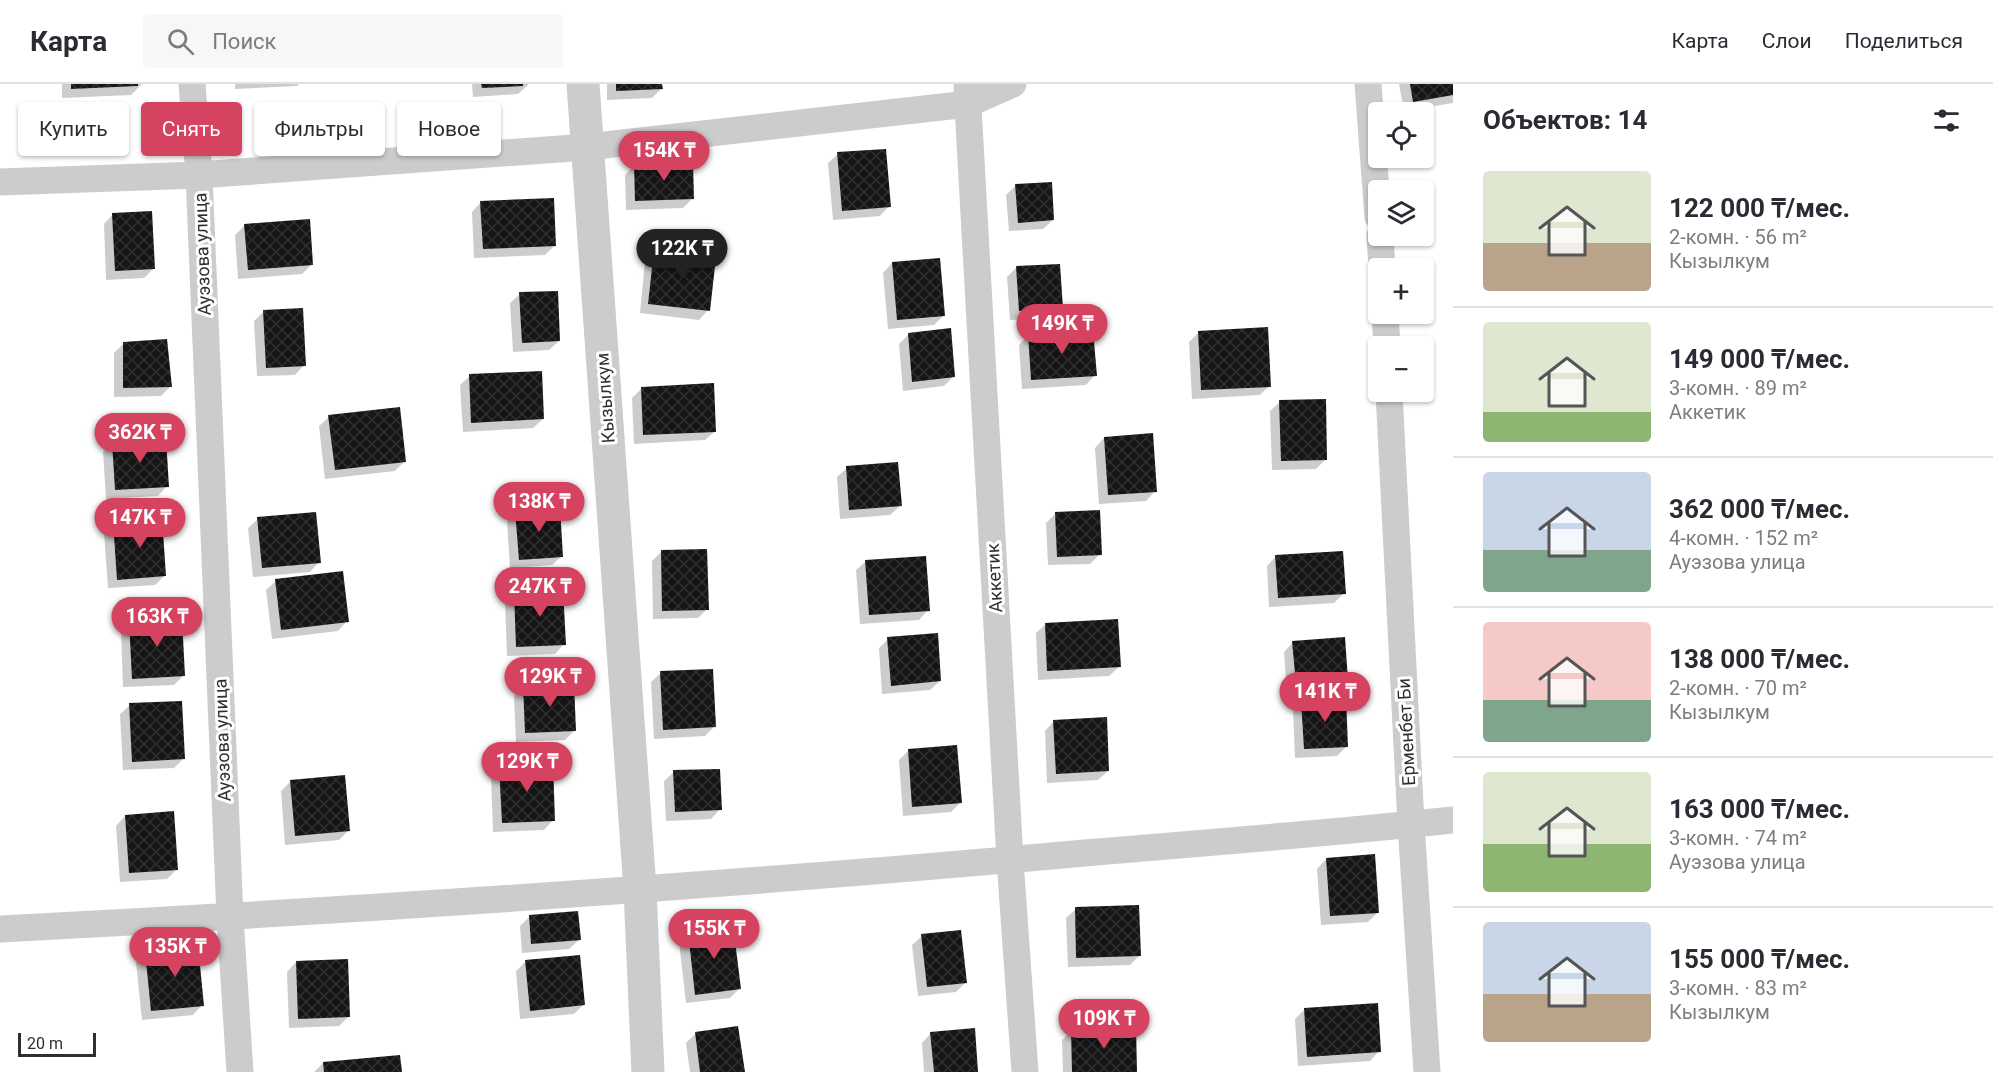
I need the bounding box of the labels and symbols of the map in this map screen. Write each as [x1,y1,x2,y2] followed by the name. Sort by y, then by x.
[615,131,713,182] pin: 154K ₸
[189,192,215,316] street label: Ауэзова улица
[633,229,731,280] pin: 122K ₸
[1013,304,1111,355] pin: 149K ₸
[591,352,619,444] street label: Кызылкум
[91,413,189,464] pin: 362K ₸
[490,482,588,533] pin: 138K ₸
[91,498,189,549] pin: 147K ₸
[982,543,1006,613] street label: Аккетик
[491,567,589,618] pin: 247K ₸
[108,597,206,648] pin: 163K ₸
[501,657,599,708] pin: 129K ₸
[1276,672,1374,723] pin: 141K ₸
[209,678,235,802] street label: Ауэзова улица
[1393,678,1419,786] street label: Ерменбет Би
[478,742,576,793] pin: 129K ₸
[665,909,763,960] pin: 155K ₸
[126,927,224,978] pin: 135K ₸
[1055,999,1153,1050] pin: 109K ₸
[18,1030,96,1058] scale bar

